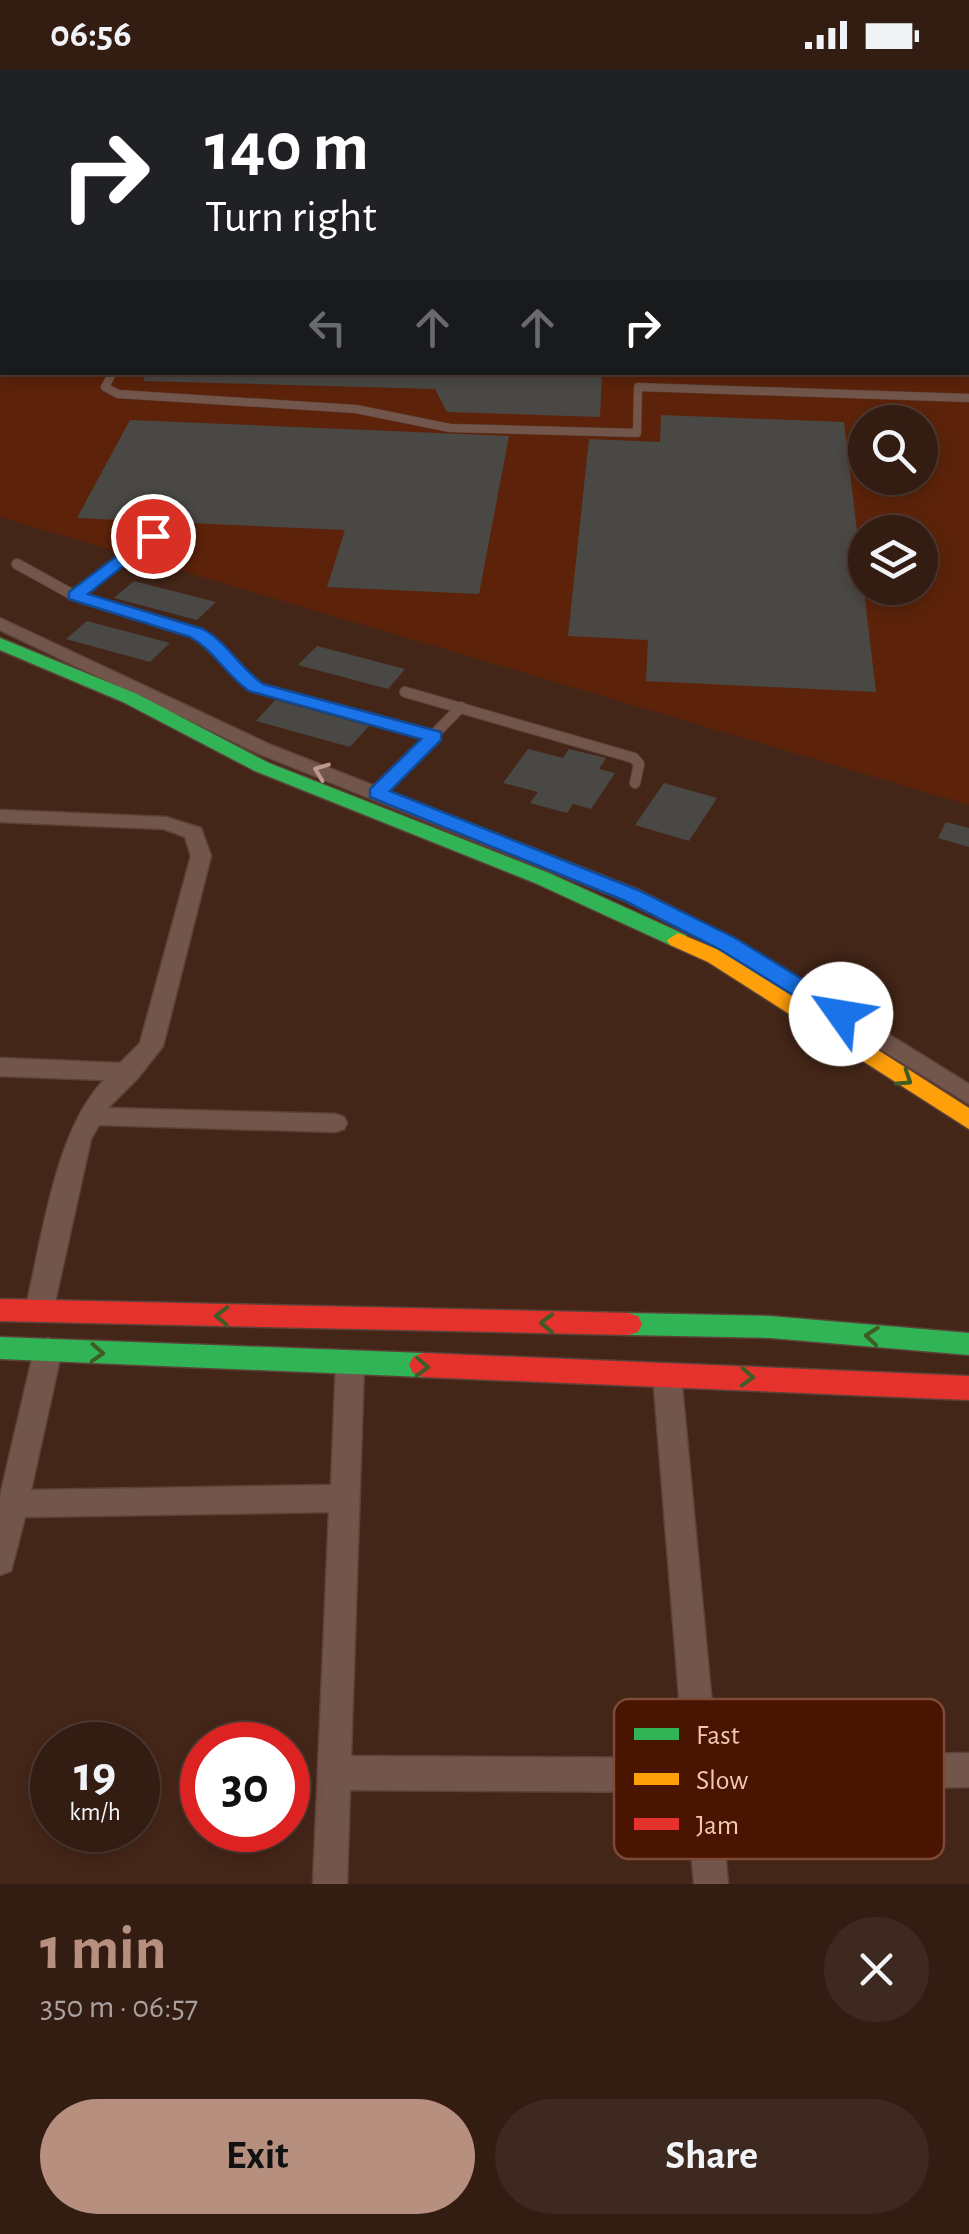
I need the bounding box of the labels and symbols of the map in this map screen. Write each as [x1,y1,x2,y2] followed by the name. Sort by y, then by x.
[111,494,196,579] pin
[313,762,330,783] one-way arrow
[789,962,893,1066] position arrow
[894,1066,912,1085] one-way arrow
[214,1305,230,1326] one-way arrow
[539,1312,554,1334] one-way arrow
[863,1325,879,1347] one-way arrow
[90,1342,106,1363] one-way arrow
[415,1356,431,1377] one-way arrow
[739,1367,755,1388] one-way arrow
[614,1699,944,1859] legend
[180,1722,310,1852] speed limit sign: 30
[696,1722,740,1750] text: Fast
[696,1767,748,1795] text: Slow
[696,1812,739,1840] text: Jam

